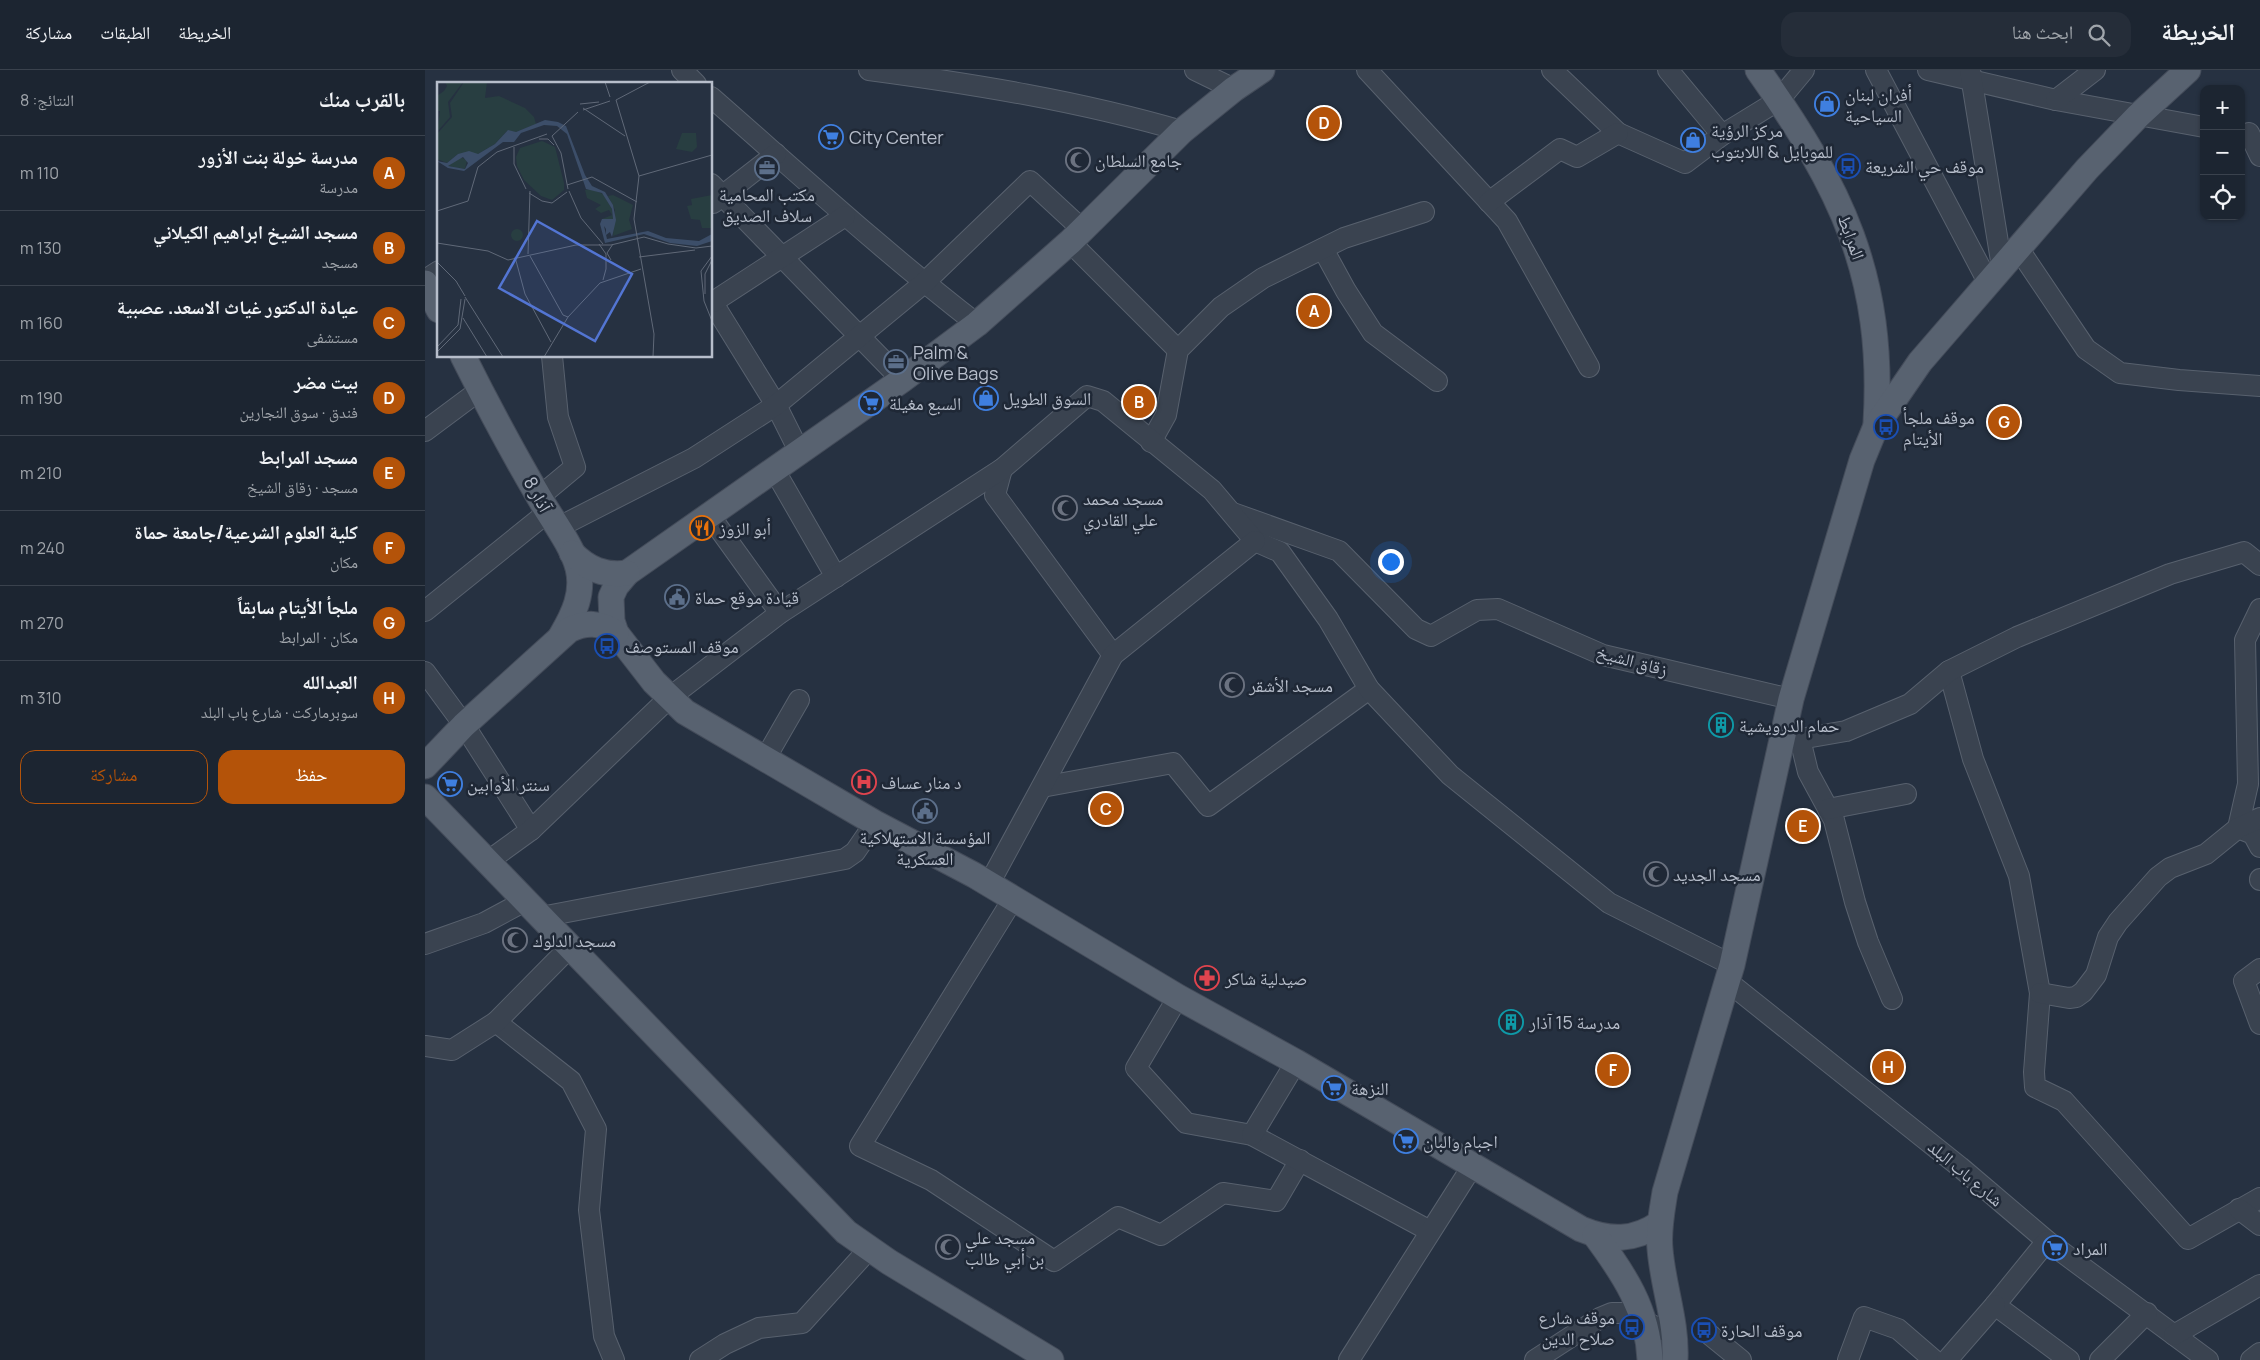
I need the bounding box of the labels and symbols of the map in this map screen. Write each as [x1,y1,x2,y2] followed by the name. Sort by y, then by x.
[437,82,713,358] inset map
[1845,82,1912,127] place label: أفران لبنان السياحية
[1814,91,1840,117] shop icon: أفران لبنان السياحية
[1308,104,1340,142] pin: D
[1711,118,1833,163] place label: مركز الرؤية للموبايل & اللابتوب
[818,124,844,150] supermarket icon: City Center
[849,125,944,149] place label: City Center
[1680,127,1706,153] shop icon: مركز الرؤية للموبايل & اللابتوب
[1065,147,1091,173] mosque icon: جامع السلطان
[1095,148,1182,173] place label: جامع السلطان
[1835,153,1861,179] bus stop icon: موقف حي الشريعة
[1865,154,1984,182] place label: موقف حي الشريعة
[754,155,780,181] office icon: مكتب المحامية سلاف الصديق
[719,182,815,227] place label: مكتب المحامية سلاف الصديق
[1833,211,1871,263] street label: المرابط
[1298,292,1330,330] pin: A
[913,340,998,385] place label: Palm & Olive Bags
[883,349,909,375] office icon: Palm & Olive Bags
[1123,383,1155,421] pin: B
[973,385,999,411] shop icon: السوق الطويل
[1003,386,1091,410] place label: السوق الطويل
[858,390,884,416] supermarket icon: السبع مغيلة
[889,391,961,416] place label: السبع مغيلة
[1988,403,2020,441] pin: G
[1903,405,1975,451] place label: موقف ملجأ الأيتام
[1873,414,1899,440] bus stop icon: موقف ملجأ الأيتام
[519,472,558,516] street label: 8 آذار
[1083,486,1163,535] place label: مسجد محمد علي القادري
[1052,495,1078,521] mosque icon: مسجد محمد علي القادري
[689,515,715,541] restaurant icon: أبو الزوز
[718,516,771,540] place label: أبو الزوز
[1378,549,1404,575] your location
[664,584,690,610] public building icon: قيادة موقع حماة
[695,585,799,610] place label: قيادة موقع حماة
[594,633,620,659] bus stop icon: موقف المستوصف
[625,634,739,658] place label: موقف المستوصف
[1593,639,1670,682] street label: زقاق الشيخ
[1219,672,1245,698] mosque icon: مسجد الأشقر
[1248,673,1333,697] place label: مسجد الأشقر
[1708,712,1734,738] building icon: حمام الدرويشية
[1739,713,1840,738] place label: حمام الدرويشية
[851,769,877,795] hospital icon: د منار عساف
[881,770,961,794] place label: د منار عساف
[437,771,463,797] supermarket icon: سنتر الأوابين
[467,772,550,796] place label: سنتر الأوابين
[1090,790,1122,828] pin: C
[912,798,938,824] public building icon: المؤسسة الاستهلاكية العسكرية
[1787,807,1819,845] pin: E
[859,825,991,870] place label: المؤسسة الاستهلاكية العسكرية
[1643,861,1669,887] mosque icon: مسجد الجديد
[1673,862,1761,886] place label: مسجد الجديد
[502,927,528,953] mosque icon: مسجد الدلوك
[533,928,616,952] place label: مسجد الدلوك
[1194,965,1220,991] pharmacy icon: صيدلية شاكر
[1224,966,1307,990] place label: صيدلية شاكر
[1498,1009,1524,1035] building icon: مدرسة 15 آذار
[1528,1010,1620,1034] place label: مدرسة 15 آذار
[1872,1048,1904,1086] pin: H
[1597,1051,1629,1089] pin: F
[1321,1075,1347,1101] supermarket icon: النزهة
[1351,1076,1389,1100] place label: النزهة
[1393,1128,1419,1154] supermarket icon: اجبام والبان
[1423,1129,1498,1154] place label: اجبام والبان
[1923,1135,2009,1211] street label: شارع باب البلد
[965,1225,1044,1274] place label: مسجد علي بن أبي طالب
[935,1234,961,1260] mosque icon: مسجد علي بن أبي طالب
[2042,1235,2068,1261] supermarket icon: المراد
[2073,1236,2108,1260] place label: المراد
[1538,1305,1615,1351] place label: موقف شارع صلاح الدين
[1619,1314,1645,1340] bus stop icon: موقف شارع صلاح الدين
[1691,1317,1717,1343] bus stop icon: موقف الحارة
[1721,1318,1802,1342] place label: موقف الحارة

